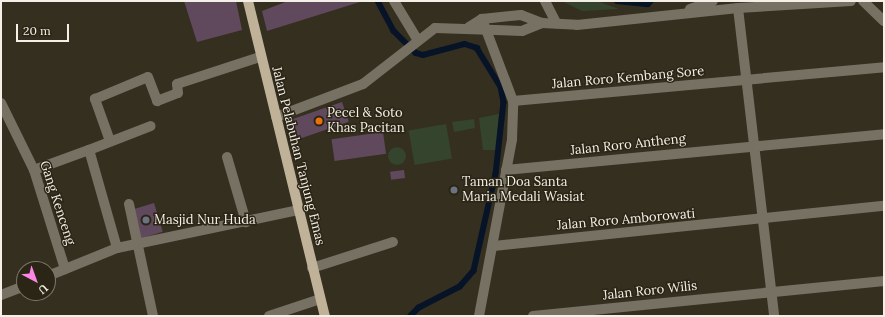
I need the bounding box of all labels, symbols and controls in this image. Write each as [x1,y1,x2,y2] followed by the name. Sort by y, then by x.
[18,16,71,42] scale bar
[23,23,51,38] text: 20 m
[551,64,705,92] street label: Jalan Roro Kembang Sore
[268,65,328,247] street label: Jalan Pelabuhan Tanjung Emas
[327,106,405,137] place label: Pecel & Soto Khas Pacitan
[314,116,324,126] marker: Pecel & Soto Khas Pacitan
[569,131,687,159] street label: Jalan Roro Antheng
[36,159,78,247] street label: Gang Kenceng
[462,175,584,206] place label: Taman Doa Santa Maria Medali Wasiat
[449,185,459,195] marker: Taman Doa Santa Maria Medali Wasiat
[556,206,696,234] street label: Jalan Roro Amborowati
[154,212,256,228] place label: Masjid Nur Huda
[141,215,151,225] marker: Masjid Nur Huda
[16,261,56,301] north arrow
[602,278,698,304] street label: Jalan Roro Wilis
[35,281,51,297] text: U

